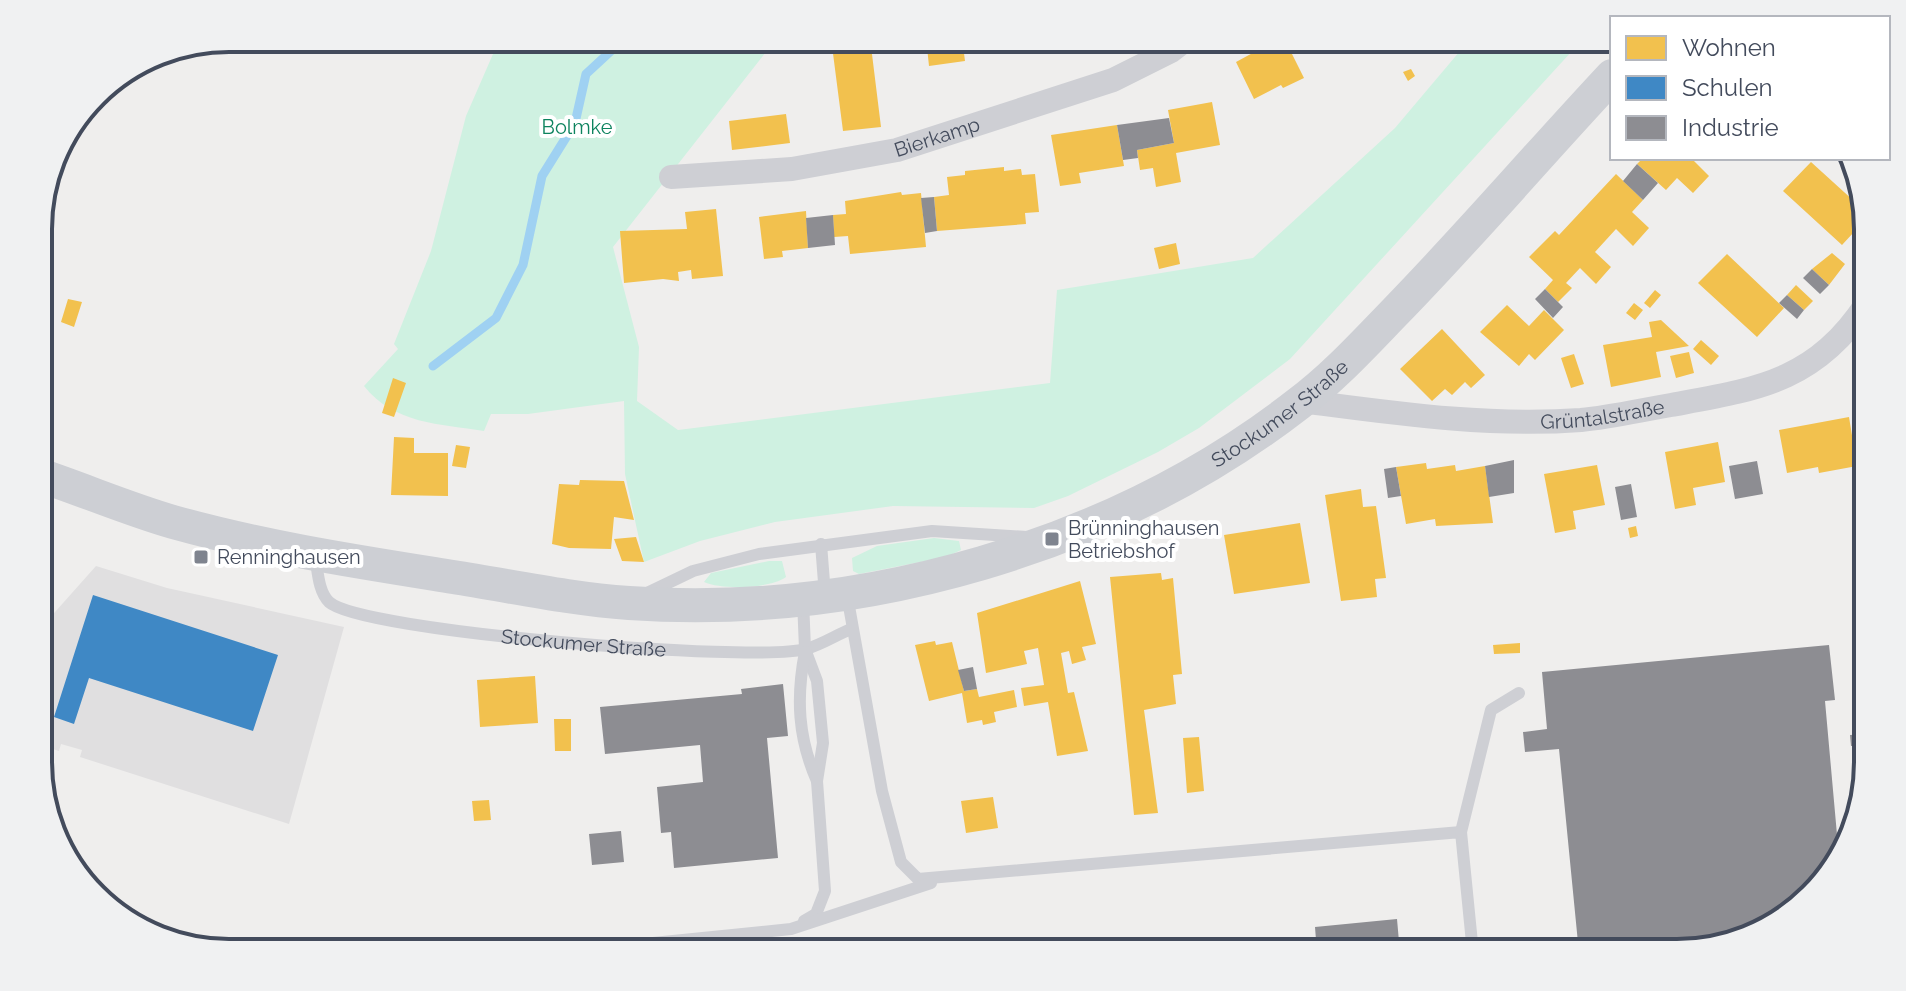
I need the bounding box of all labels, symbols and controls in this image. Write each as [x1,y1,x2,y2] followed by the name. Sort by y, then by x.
[1610,16,1890,160] legend
[1682,33,1776,62] text: Wohnen
[1682,73,1773,102] text: Schulen
[891,112,983,162] street label: Bierkamp
[1682,113,1779,142] text: Industrie
[542,115,613,139] park label: Bolmke
[1207,354,1353,472] street label: Stockumer Straße
[1540,394,1667,434] street label: Grüntalstraße
[1068,516,1219,563] place label: Brünninghausen Betriebshof
[1043,530,1061,548] marker: Brünninghausen Betriebshof
[217,545,361,569] place label: Renninghausen
[192,548,210,566] marker: Renninghausen
[500,624,667,662] street label: Stockumer Straße

